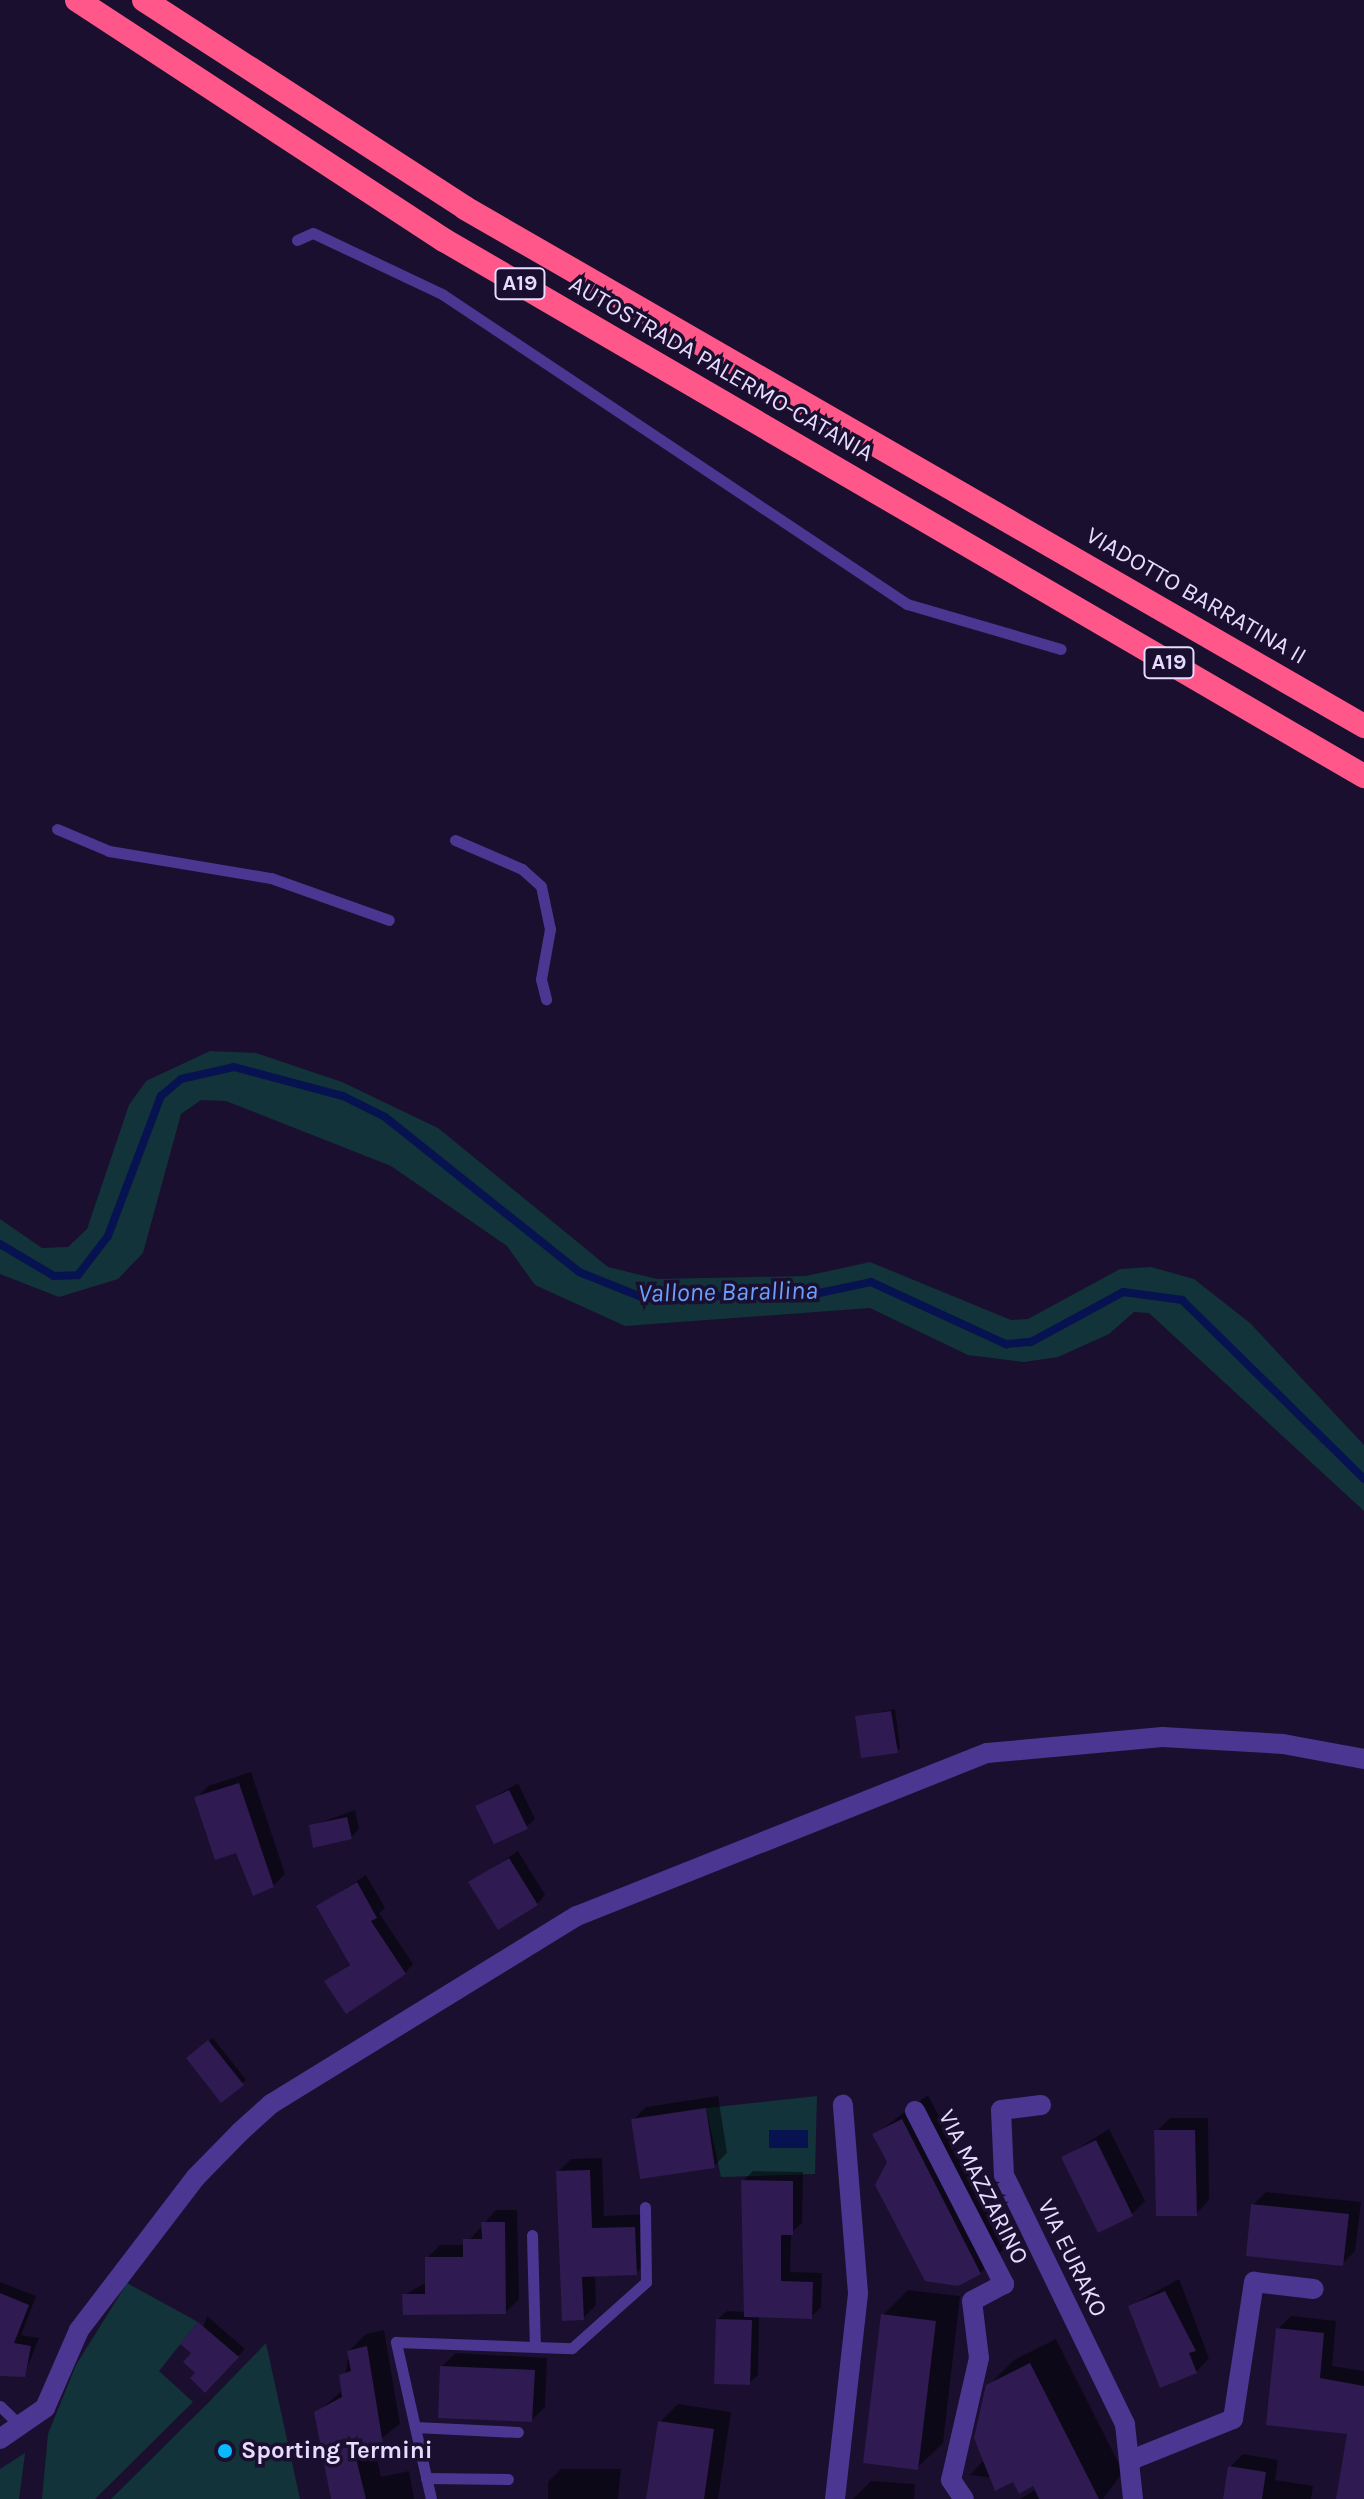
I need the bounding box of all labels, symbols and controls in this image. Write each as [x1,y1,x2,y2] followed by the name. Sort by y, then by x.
[494,266,546,302] road number: A19
[564,270,878,468] street label: AUTOSTRADA PALERMO-CATANIA
[1081,521,1311,671] street label: VIADOTTO BARRATINA II
[1143,645,1195,681] road number: A19
[638,1275,818,1309] water label: Vallone Barallina
[932,2105,1034,2269] street label: VIA MAZZARINO
[1031,2194,1113,2322] street label: VIA EURAKO
[241,2437,433,2465] place label: Sporting Termini
[216,2442,234,2460] marker: Sporting Termini

